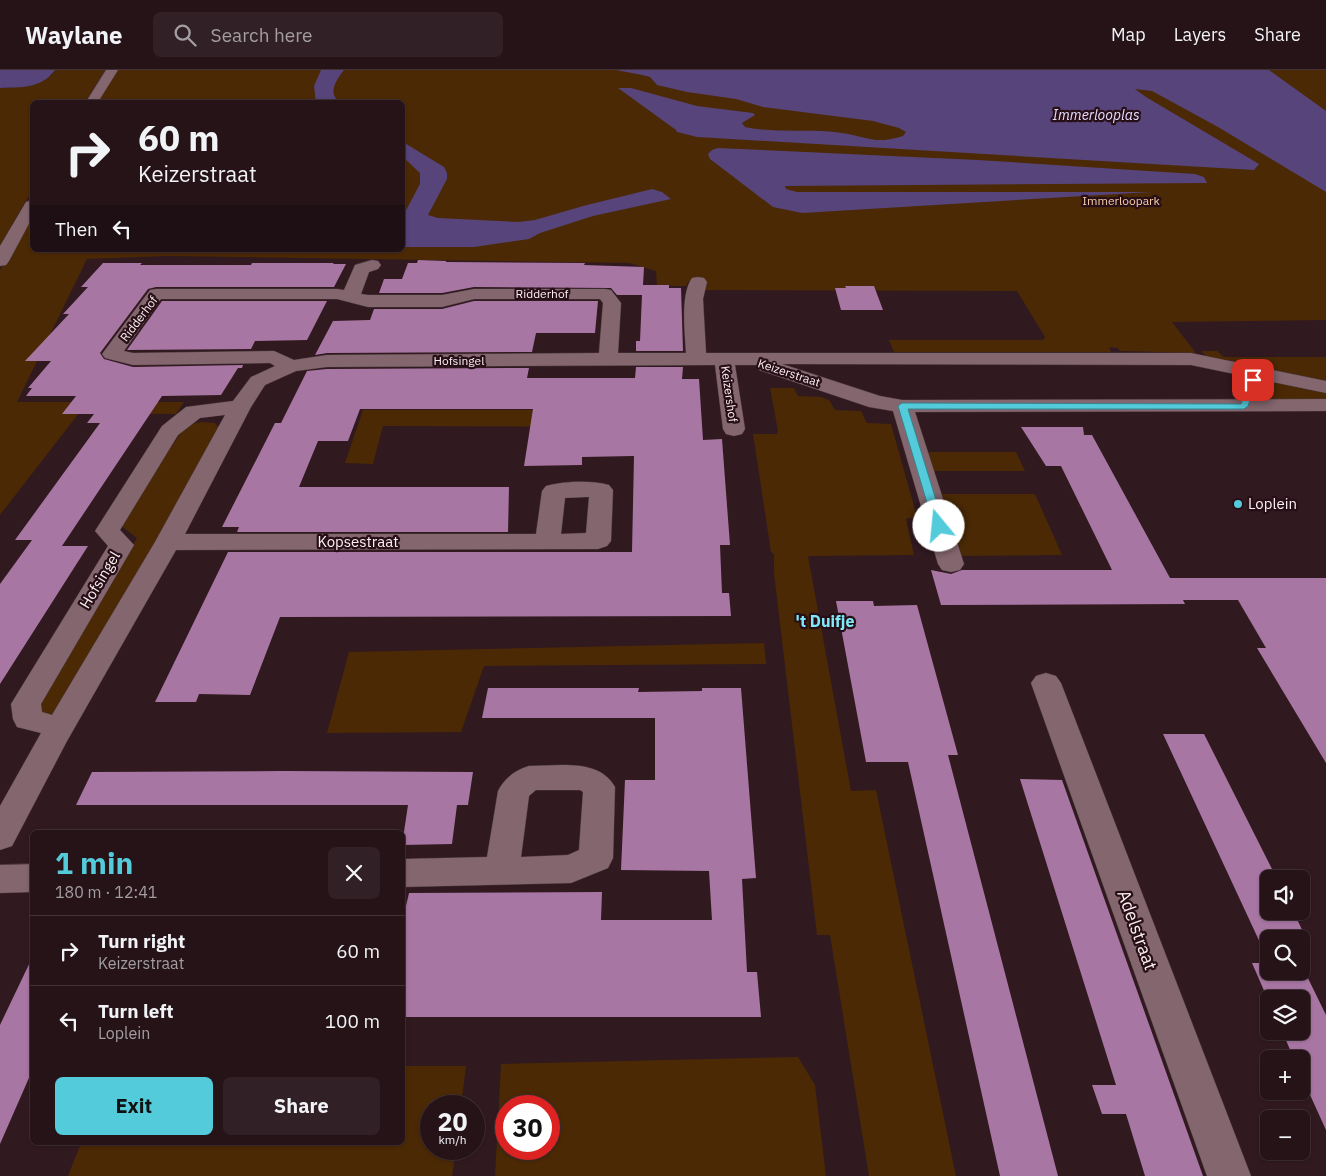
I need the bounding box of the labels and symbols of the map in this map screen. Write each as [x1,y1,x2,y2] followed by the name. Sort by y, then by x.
[1053,106,1140,124] water label: Immerlooplas
[1082,193,1160,208] park label: Immerloopark
[516,286,569,301] street label: Ridderhof
[117,293,161,344] street label: Ridderhof
[434,353,484,368] street label: Hofsingel
[756,355,822,390] street label: Keizerstraat
[1232,359,1274,401] pin
[718,365,741,423] street label: Keizershof
[1248,494,1297,513] place label: Loplein
[1232,498,1244,510] marker: Loplein
[912,499,964,551] position arrow
[318,532,398,551] street label: Kopsestraat
[75,548,124,612] street label: Hofsingel
[796,611,854,631] district label: 't Duifje
[1112,887,1163,973] street label: Adelstraat
[495,1095,560,1160] speed limit sign: 30

